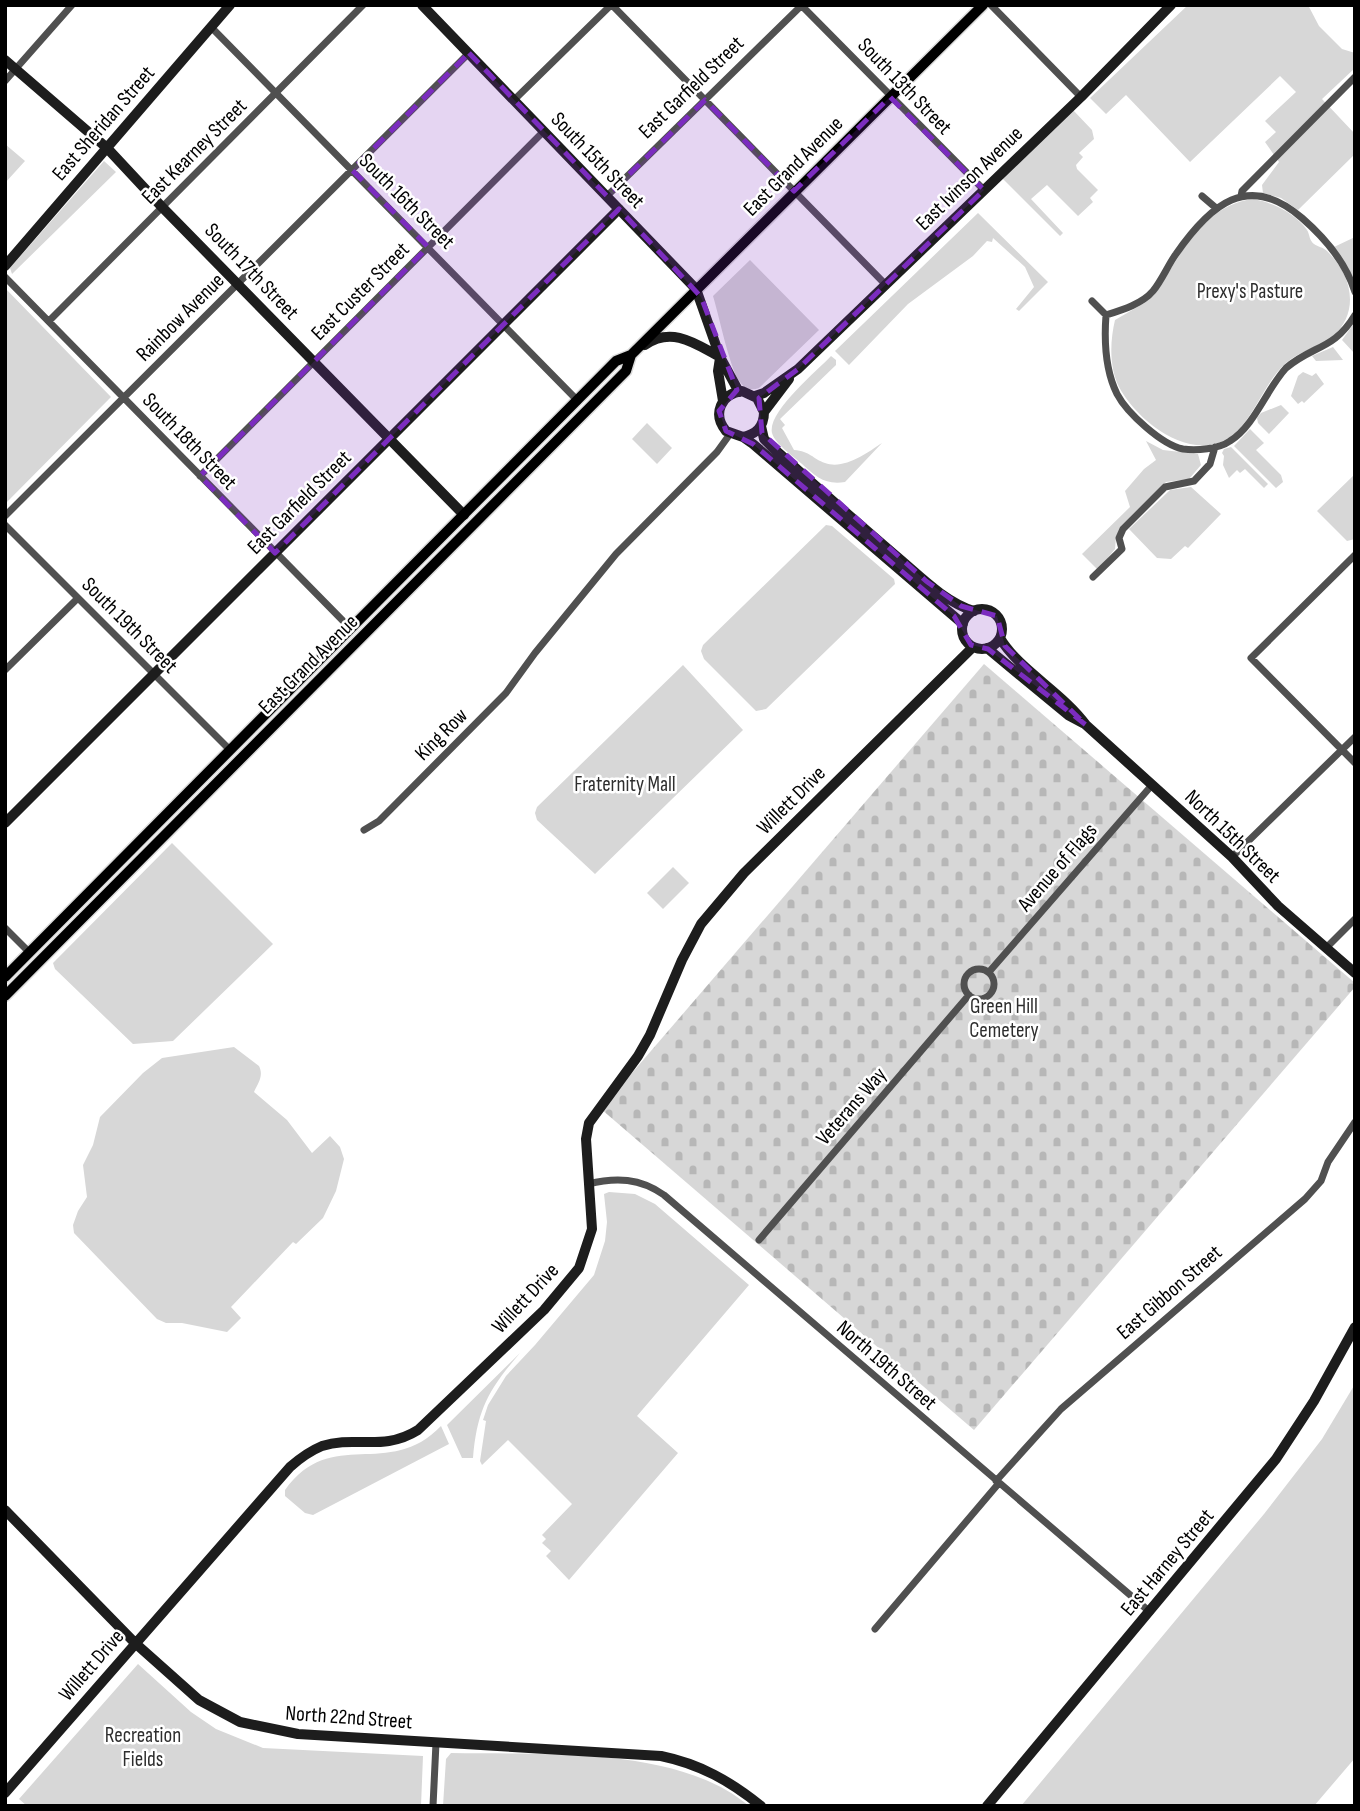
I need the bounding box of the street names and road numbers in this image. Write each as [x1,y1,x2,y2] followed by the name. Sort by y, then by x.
[634,31,749,144] street label: East Garfield Street
[852,33,957,140] street label: South 13th Street
[47,61,160,186] street label: East Sheridan Street
[137,94,252,209] street label: East Kearney Street
[546,107,650,214] street label: South 15th Street
[738,111,848,221] street label: East Grand Avenue
[911,121,1028,236] street label: East Ivinson Avenue
[354,148,460,254] street label: South 16th Street
[200,218,304,325] street label: South 17th Street
[306,237,415,346] street label: East Custer Street
[131,268,230,367] street label: Rainbow Avenue
[137,388,242,495] street label: South 18th Street
[242,445,356,559] street label: East Garfield Street
[77,572,183,678] street label: South 19th Street
[253,609,363,719] street label: East Grand Avenue
[410,703,473,766] street label: King Row
[752,761,831,840] street label: Willett Drive
[1180,785,1286,888] street label: North 15th Street
[1012,818,1102,917] street label: Avenue of Flags
[811,1062,892,1150] street label: Veterans Way
[1112,1240,1227,1345] street label: East Gibbon Street
[487,1258,564,1339] street label: Willett Drive
[832,1315,942,1416] street label: North 19th Street
[1116,1504,1219,1621] street label: East Harney Street
[54,1624,129,1706] street label: Willett Drive
[285,1701,413,1734] street label: North 22nd Street

